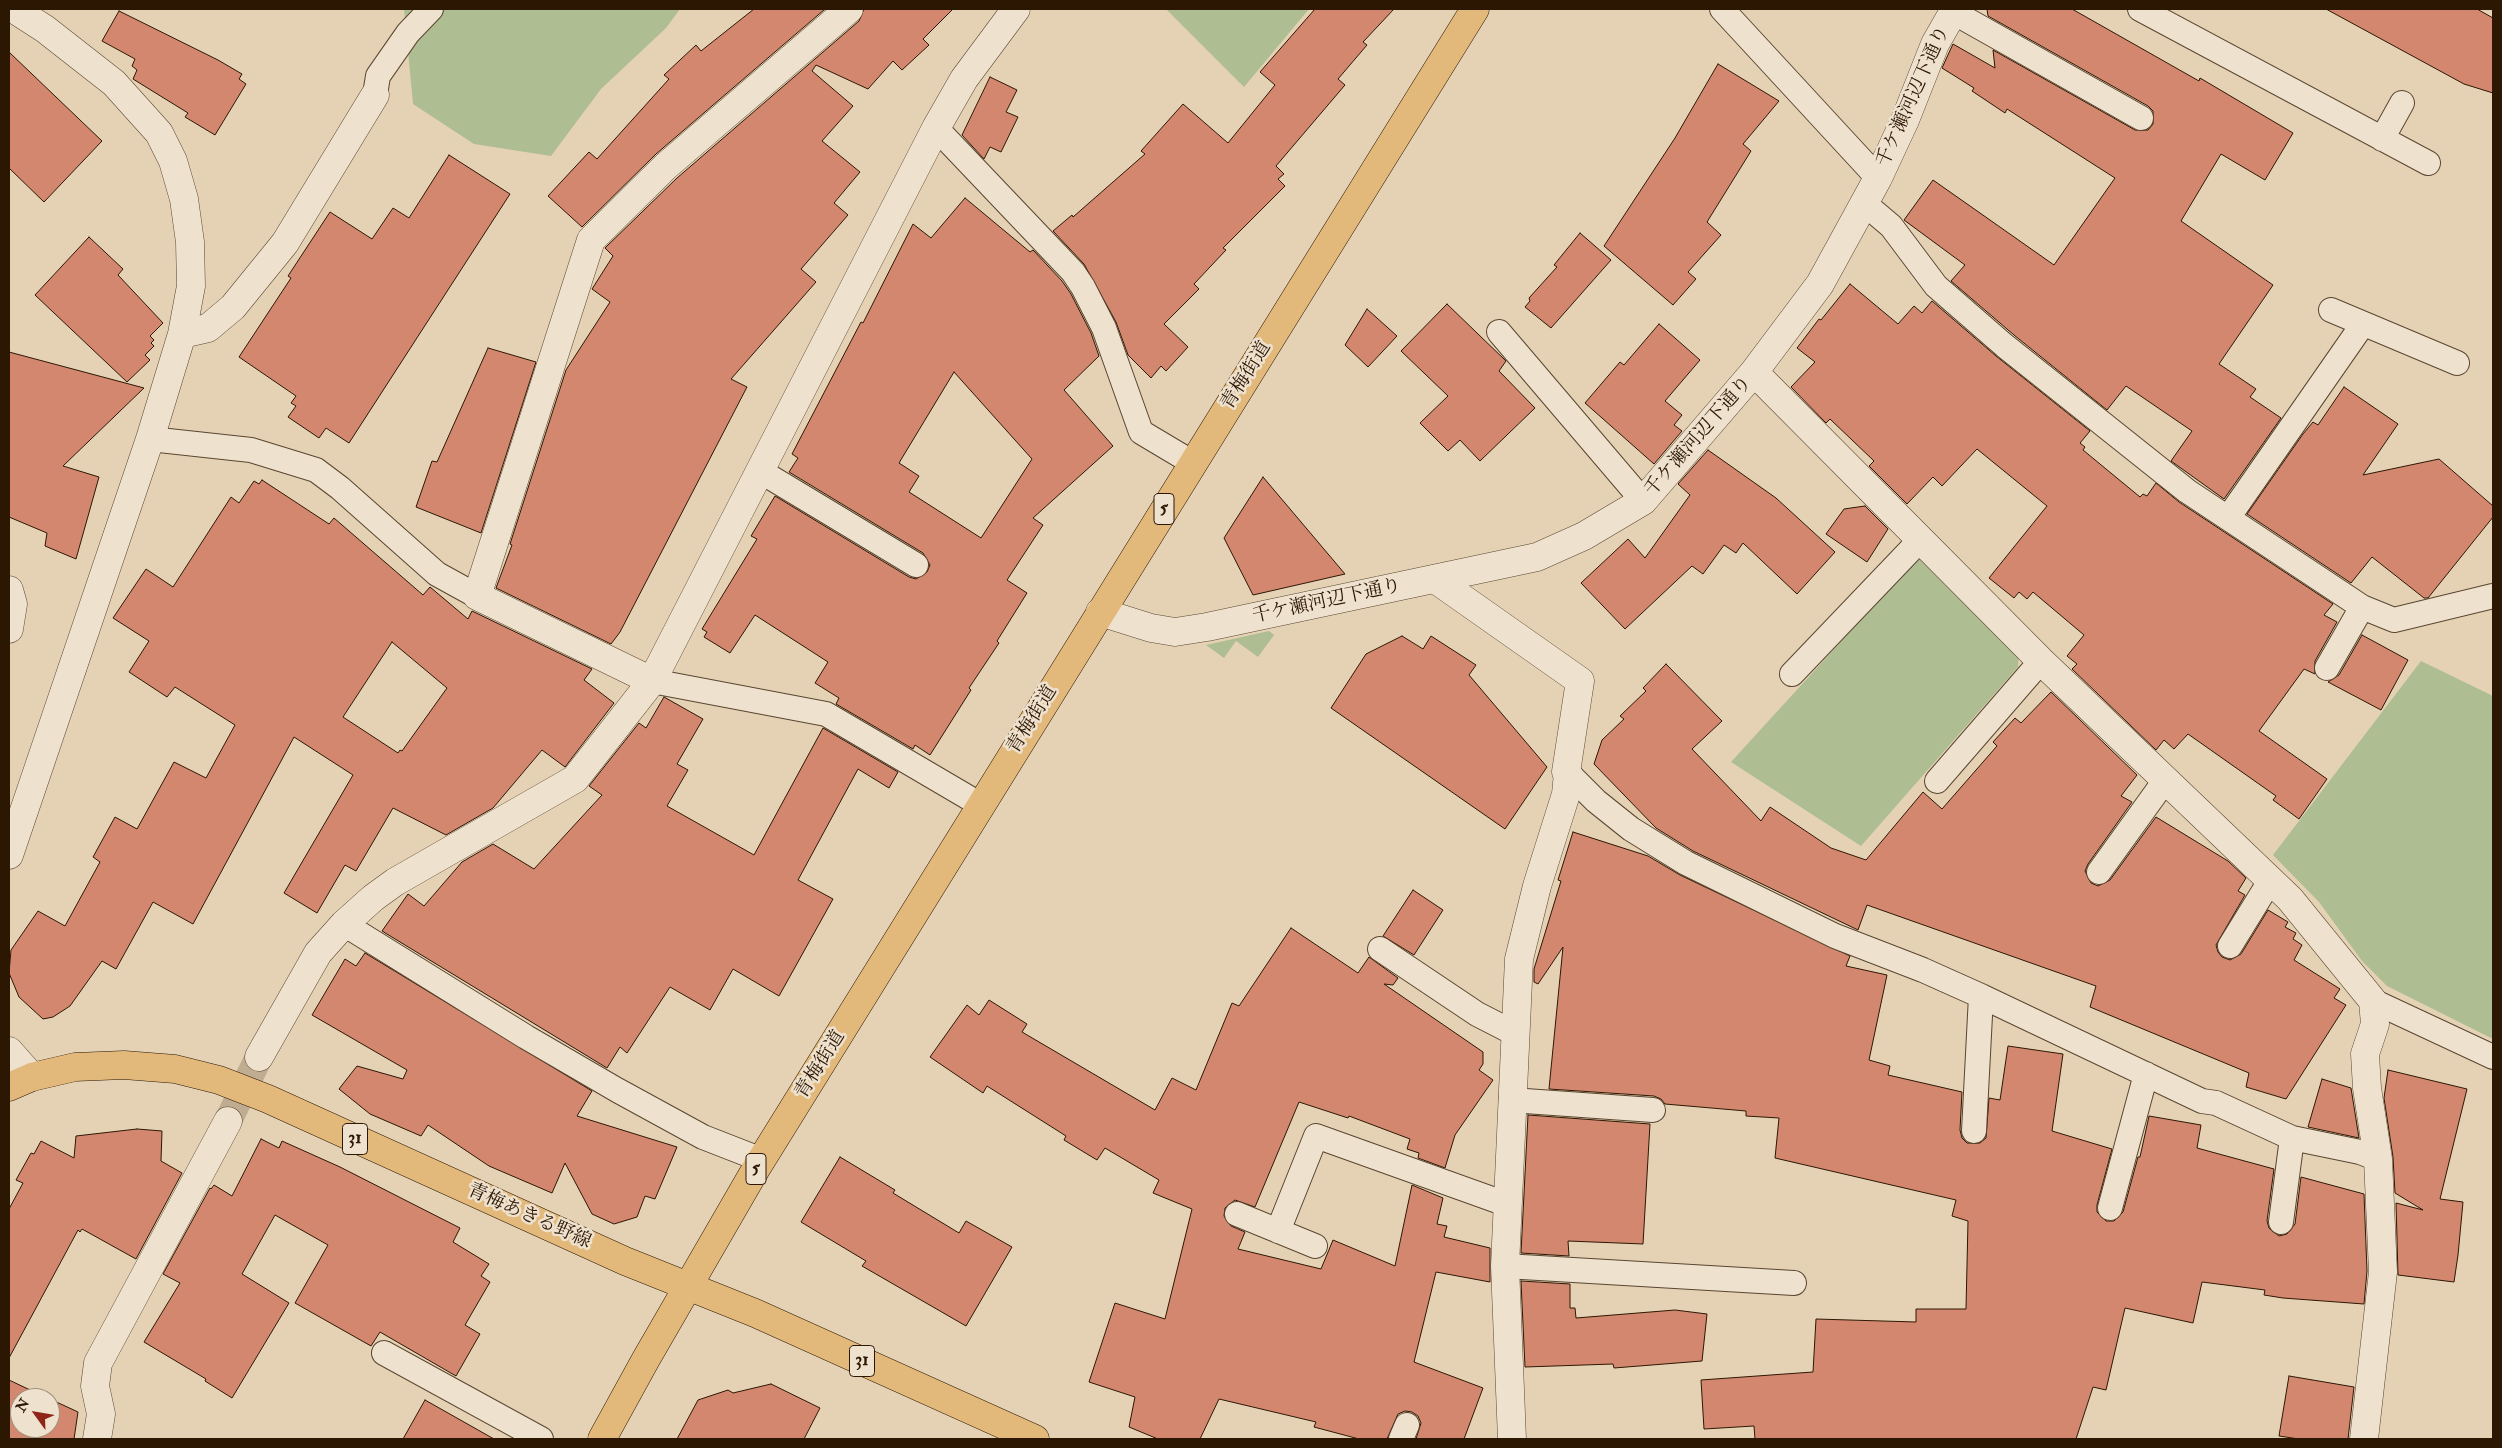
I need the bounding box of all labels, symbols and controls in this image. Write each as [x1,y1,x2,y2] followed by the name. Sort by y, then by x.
[1873,23,1955,171] street label: 千ケ瀬河辺下通り
[1217,338,1277,414] street label: 青梅街道
[1641,372,1757,502] street label: 千ケ瀬河辺下通り
[1154,494,1174,524] road number: 5
[1250,575,1404,629] street label: 千ケ瀬河辺下通り
[1003,682,1063,758] street label: 青梅街道
[791,1027,851,1103] street label: 青梅街道
[342,1124,368,1154] road number: 31
[746,1154,766,1184] road number: 5
[464,1180,594,1254] street label: 青梅あきる野線
[850,1345,874,1376] road number: 31
[10,1388,60,1438] north arrow
[12,1395,33,1415] text: N

